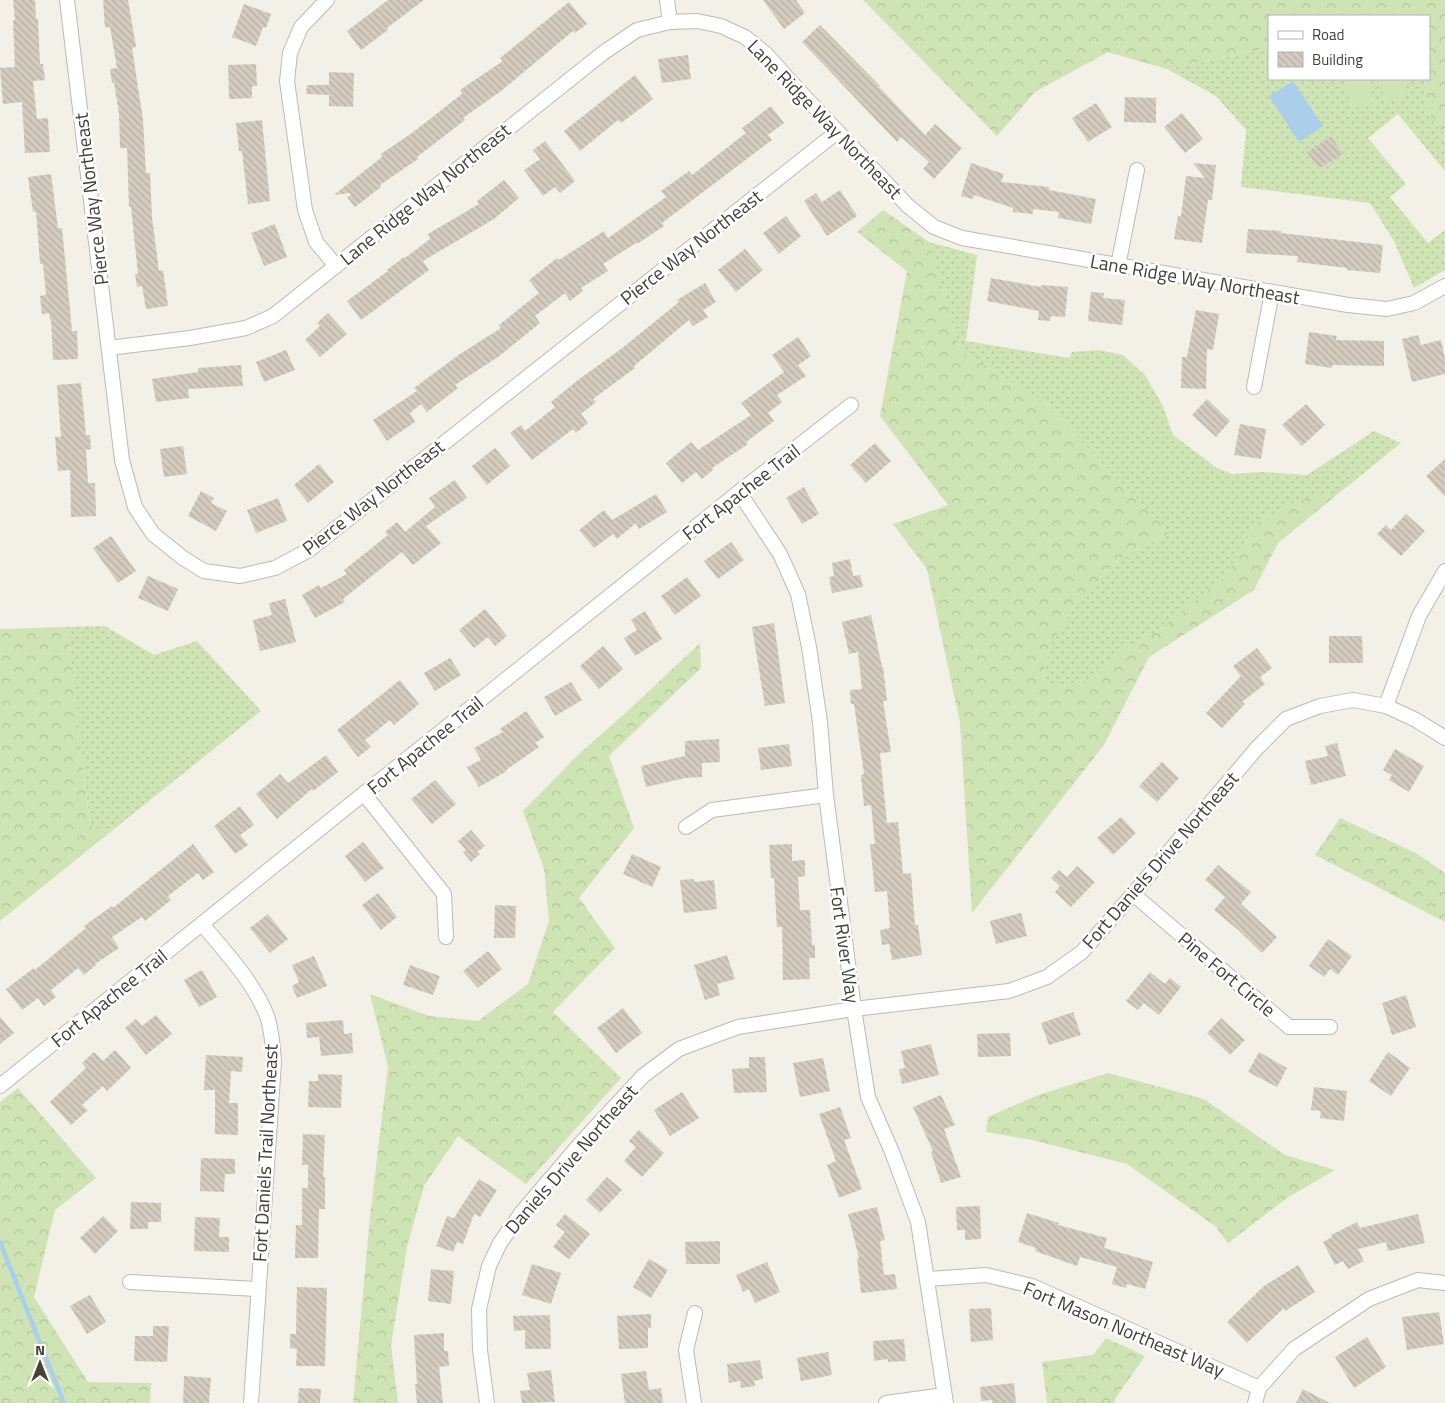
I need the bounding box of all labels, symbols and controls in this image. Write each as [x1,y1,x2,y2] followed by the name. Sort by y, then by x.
[1268,15,1430,80] legend
[1312,23,1344,46] text: Road
[741,32,910,205] street label: Lane Ridge Way Northeast
[1312,48,1363,71] text: Building
[65,111,115,287] street label: Pierce Way Northeast
[333,115,517,272] street label: Lane Ridge Way Northeast
[613,182,768,311] street label: Pierce Way Northeast
[1088,246,1302,311] street label: Lane Ridge Way Northeast
[295,432,450,561] street label: Pierce Way Northeast
[675,436,806,547] street label: Fort Apachee Trail
[360,688,489,801] street label: Fort Apachee Trail
[1074,764,1245,955] street label: Fort Daniels Drive Northeast
[823,885,868,1005] street label: Fort River Way
[1172,924,1282,1023] street label: Pine Fort Circle
[44,941,173,1054] street label: Fort Apachee Trail
[244,1043,285,1263] street label: Fort Daniels Trail Northeast
[497,1077,644,1240] street label: Daniels Drive Northeast
[1019,1273,1229,1384] street label: Fort Mason Northeast Way
[15,1338,65,1388] north arrow
[35,1339,45,1360] text: N

